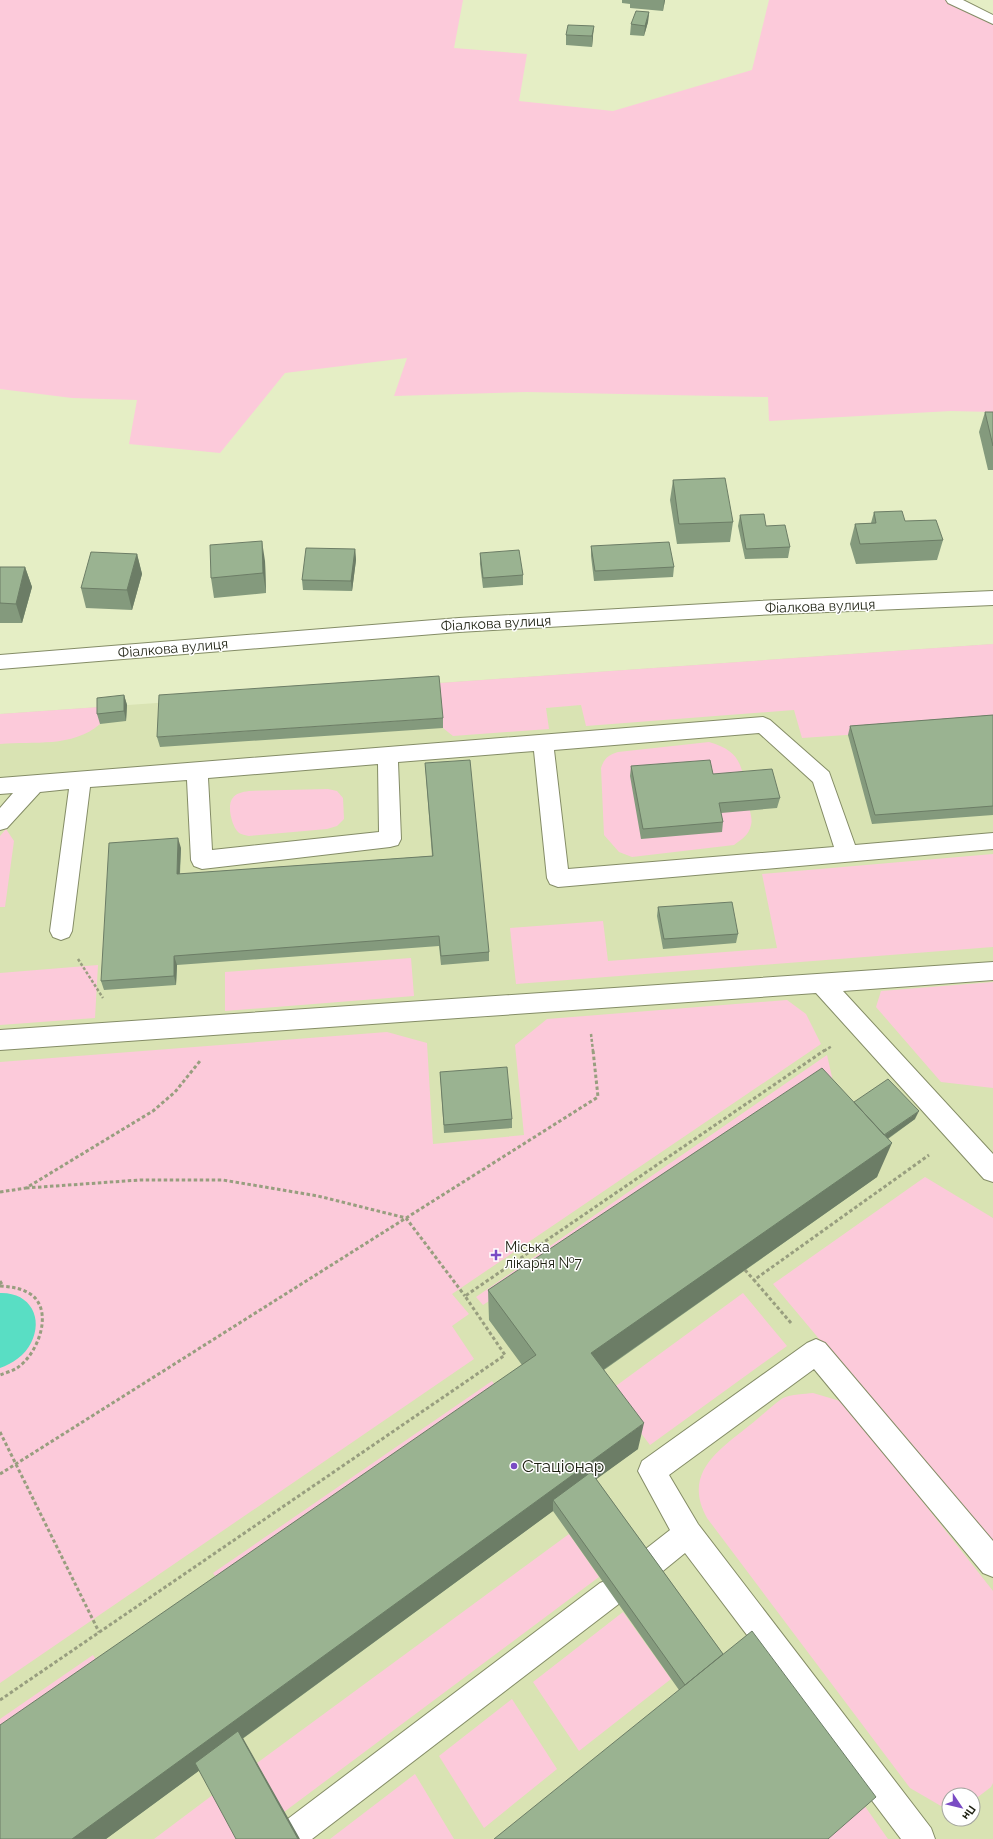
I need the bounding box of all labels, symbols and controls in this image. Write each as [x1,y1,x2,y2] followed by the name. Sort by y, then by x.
[764,596,876,616] street label: Фіалкова вулиця
[440,612,552,634] street label: Фіалкова вулиця
[117,635,229,661] street label: Фіалкова вулиця
[505,1239,582,1271] place label: Міська лікарня №7
[490,1249,502,1261] marker: Міська лікарня №7
[522,1456,604,1476] place label: Стаціонар
[509,1461,519,1471] marker: Стаціонар
[941,1787,981,1827] north arrow
[959,1803,978,1822] text: Пн

